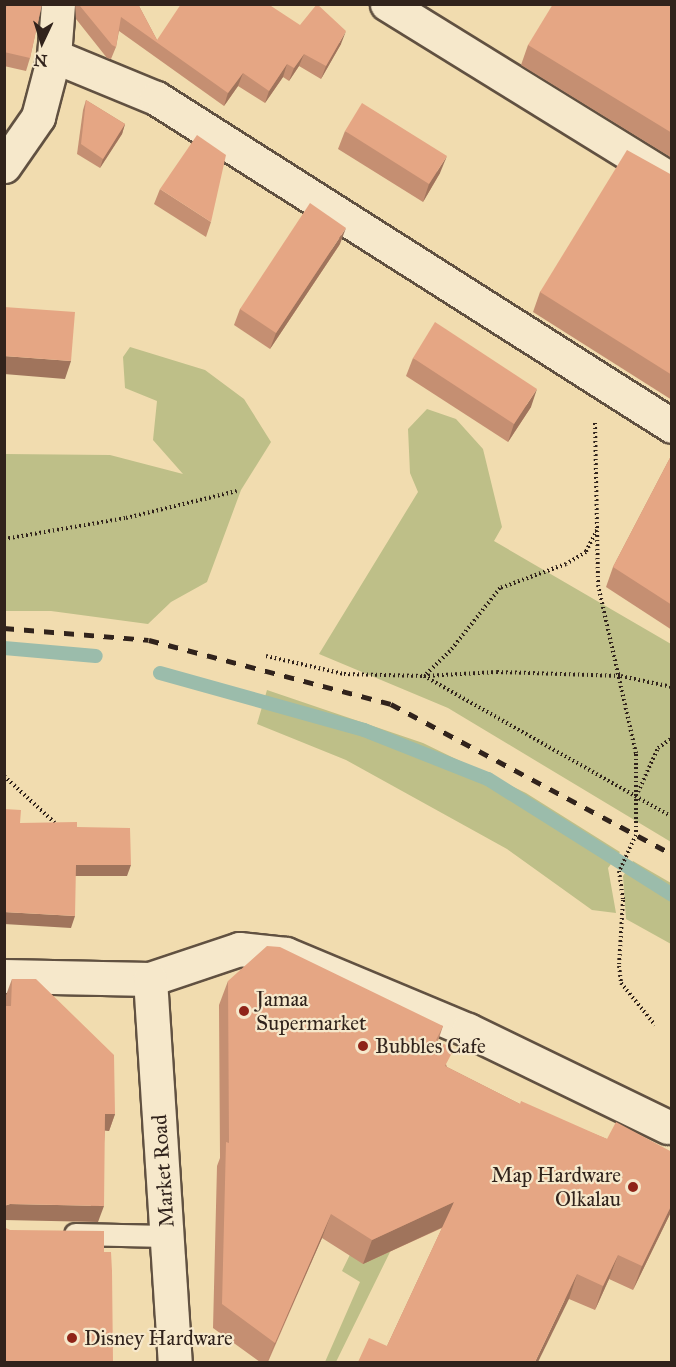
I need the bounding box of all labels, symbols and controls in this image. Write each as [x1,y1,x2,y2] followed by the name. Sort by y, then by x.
[12,12,72,72] north arrow
[33,51,48,70] text: N
[256,986,366,1036] place label: Jamaa Supermarket
[237,1004,251,1018] marker: Jamaa Supermarket
[375,1033,486,1059] place label: Bubbles Cafe
[356,1039,370,1053] marker: Bubbles Cafe
[146,1114,180,1228] street label: Market Road
[491,1162,621,1212] place label: Map Hardware Olkalau
[626,1180,640,1194] marker: Map Hardware Olkalau
[84,1325,233,1351] place label: Disney Hardware
[65,1331,79,1345] marker: Disney Hardware

